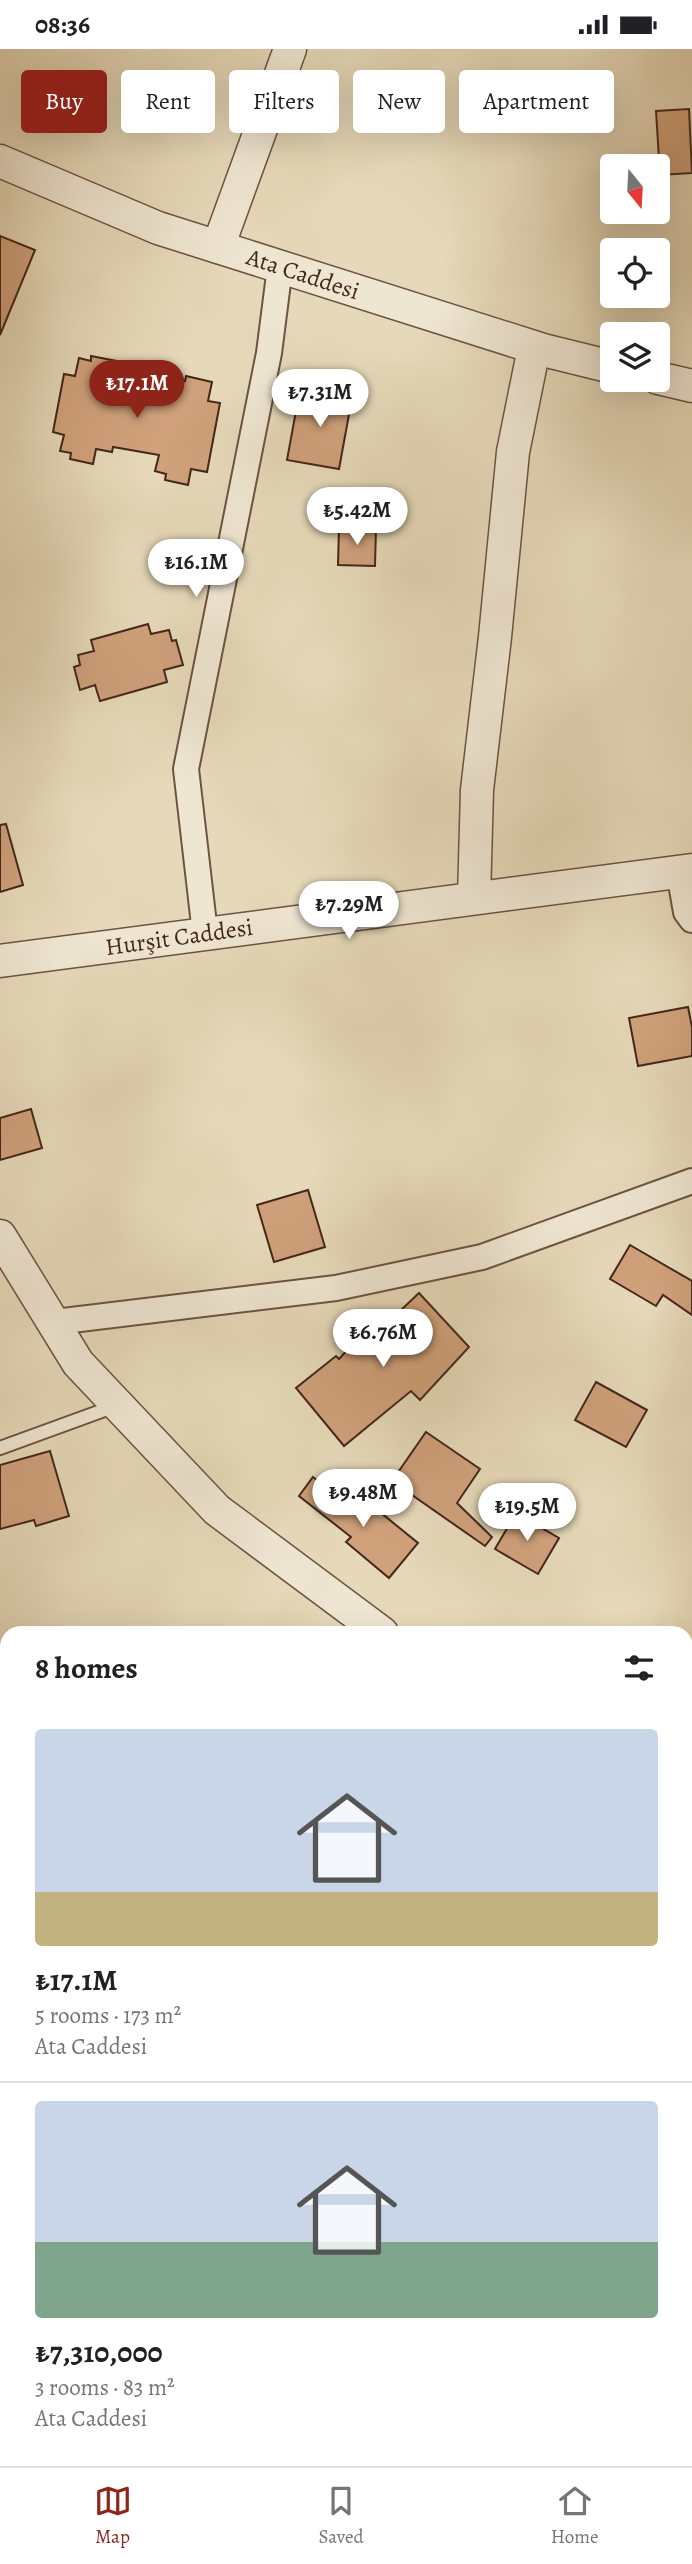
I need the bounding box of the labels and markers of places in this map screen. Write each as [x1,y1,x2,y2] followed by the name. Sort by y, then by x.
[80,361,194,420] pin: ₺17.1M
[263,369,377,429] pin: ₺7.31M
[300,487,414,547] pin: ₺5.42M
[139,539,253,599] pin: ₺16.1M
[292,881,406,941] pin: ₺7.29M
[326,1309,440,1369] pin: ₺6.76M
[306,1469,420,1529] pin: ₺9.48M
[470,1483,584,1543] pin: ₺19.5M

